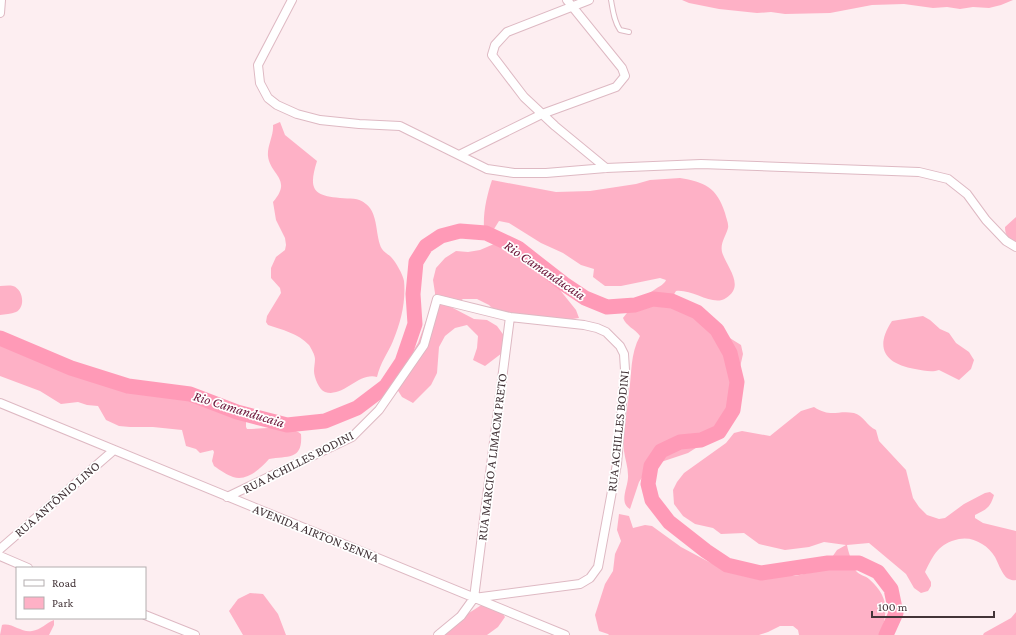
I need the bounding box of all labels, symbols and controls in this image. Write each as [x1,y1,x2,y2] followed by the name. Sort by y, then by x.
[501,237,589,303] water label: Rio Camanducaia
[604,369,632,492] street label: RUA ACHILLES BODINI
[474,372,510,542] street label: RUA MARCIO A LIMACM PRETO
[192,388,287,431] water label: Rio Camanducaia
[240,428,356,496] street label: RUA ACHILLES BODINI
[11,458,103,540] street label: RUA ANTÔNIO LINO
[251,501,382,565] street label: AVENIDA AIRTON SENNA
[16,567,146,619] legend
[52,576,77,590] text: Road
[872,593,994,619] scale bar
[52,596,74,610] text: Park
[878,600,908,614] text: 100 m

